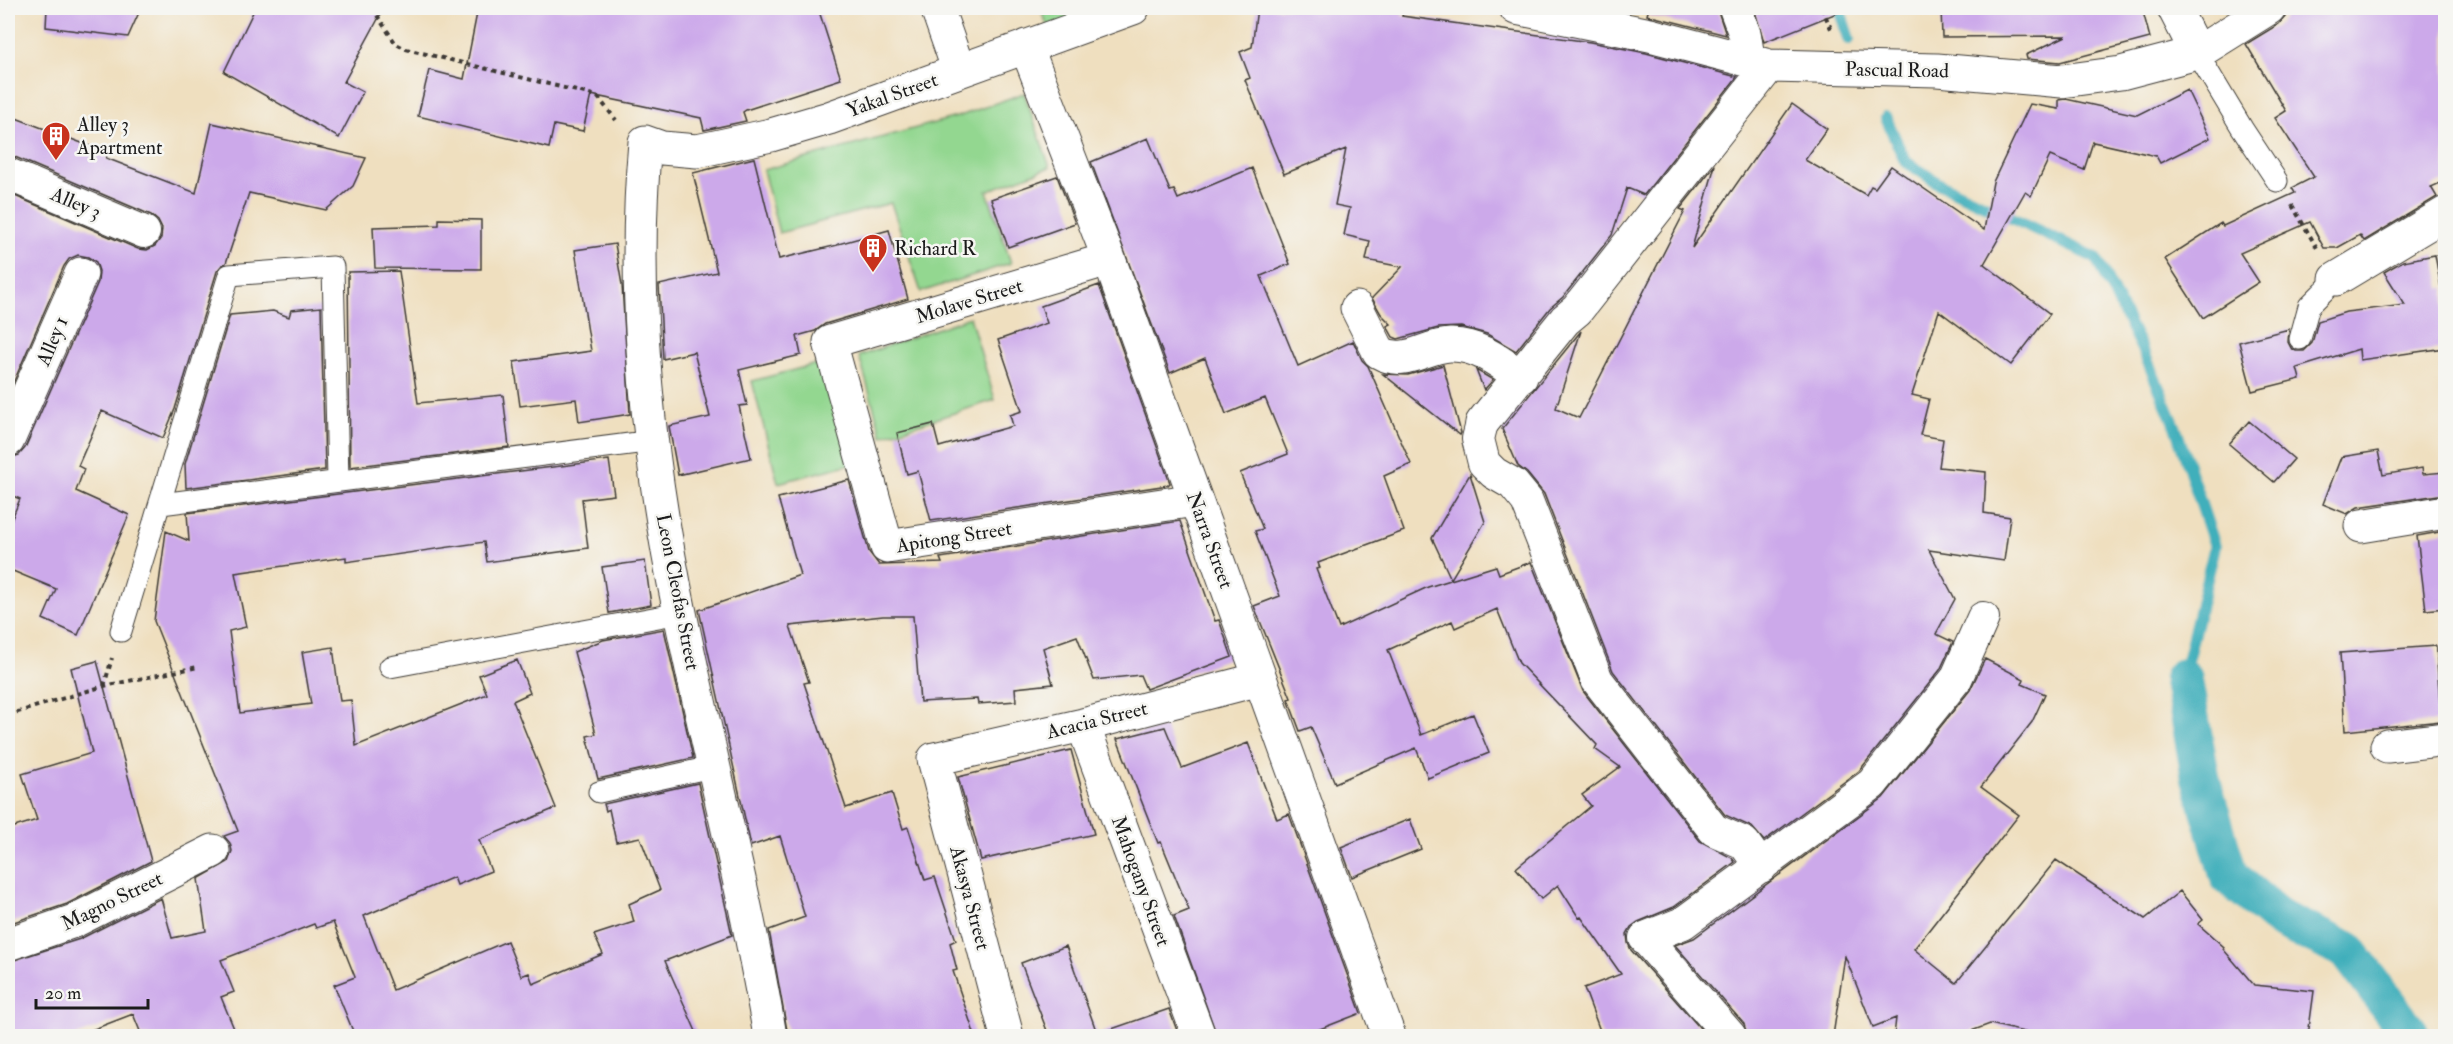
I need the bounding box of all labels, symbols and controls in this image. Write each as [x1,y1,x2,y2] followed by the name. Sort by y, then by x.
[1845,57,1949,83] street label: Pascual Road
[843,67,942,123] street label: Yakal Street
[76,112,163,161] place label: Alley 3 Apartment
[40,120,72,162] building icon: Alley 3 Apartment
[46,181,105,225] street label: Alley 3
[857,232,889,274] building icon: Richard R
[894,236,977,261] place label: Richard R
[912,273,1026,329] street label: Molave Street
[30,312,74,370] street label: Alley 1
[1181,488,1239,592] street label: Narra Street
[651,512,706,673] street label: Leon Cleofas Street
[894,515,1014,560] street label: Apitong Street
[1043,695,1150,745] street label: Acacia Street
[1106,812,1176,950] street label: Mahogany Street
[944,842,996,953] street label: Akasya Street
[57,866,167,936] street label: Magno Street
[36,972,148,1010] scale bar
[45,982,81,1005] text: 20 m

